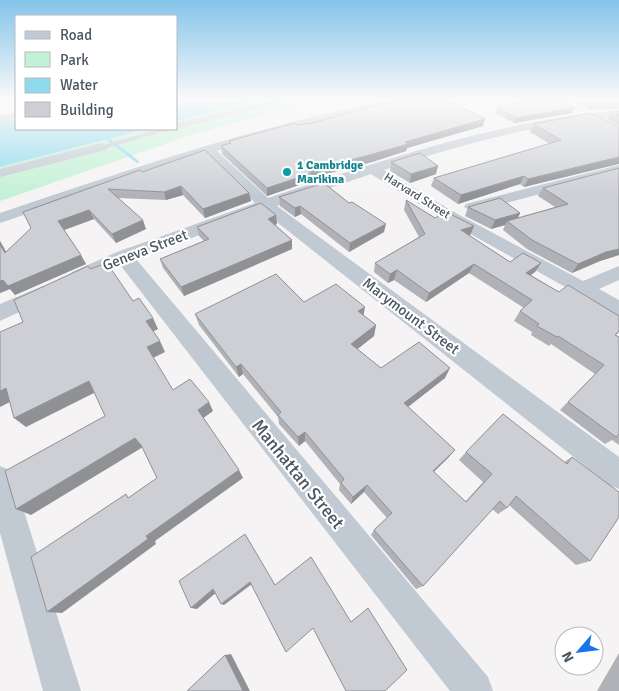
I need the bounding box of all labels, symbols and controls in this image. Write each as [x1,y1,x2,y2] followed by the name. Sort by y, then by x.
[15,15,178,130] legend
[60,26,92,44] text: Road
[60,51,89,69] text: Park
[60,76,98,94] text: Water
[60,101,114,119] text: Building
[297,158,363,187] place label: 1 Cambridge Marikina
[281,166,293,178] marker: 1 Cambridge Marikina
[381,170,453,222] street label: Harvard Street
[100,226,190,274] street label: Geneva Street
[359,274,463,358] street label: Marymount Street
[247,415,349,533] street label: Manhattan Street
[554,626,604,676] north arrow
[558,649,578,665] text: N

